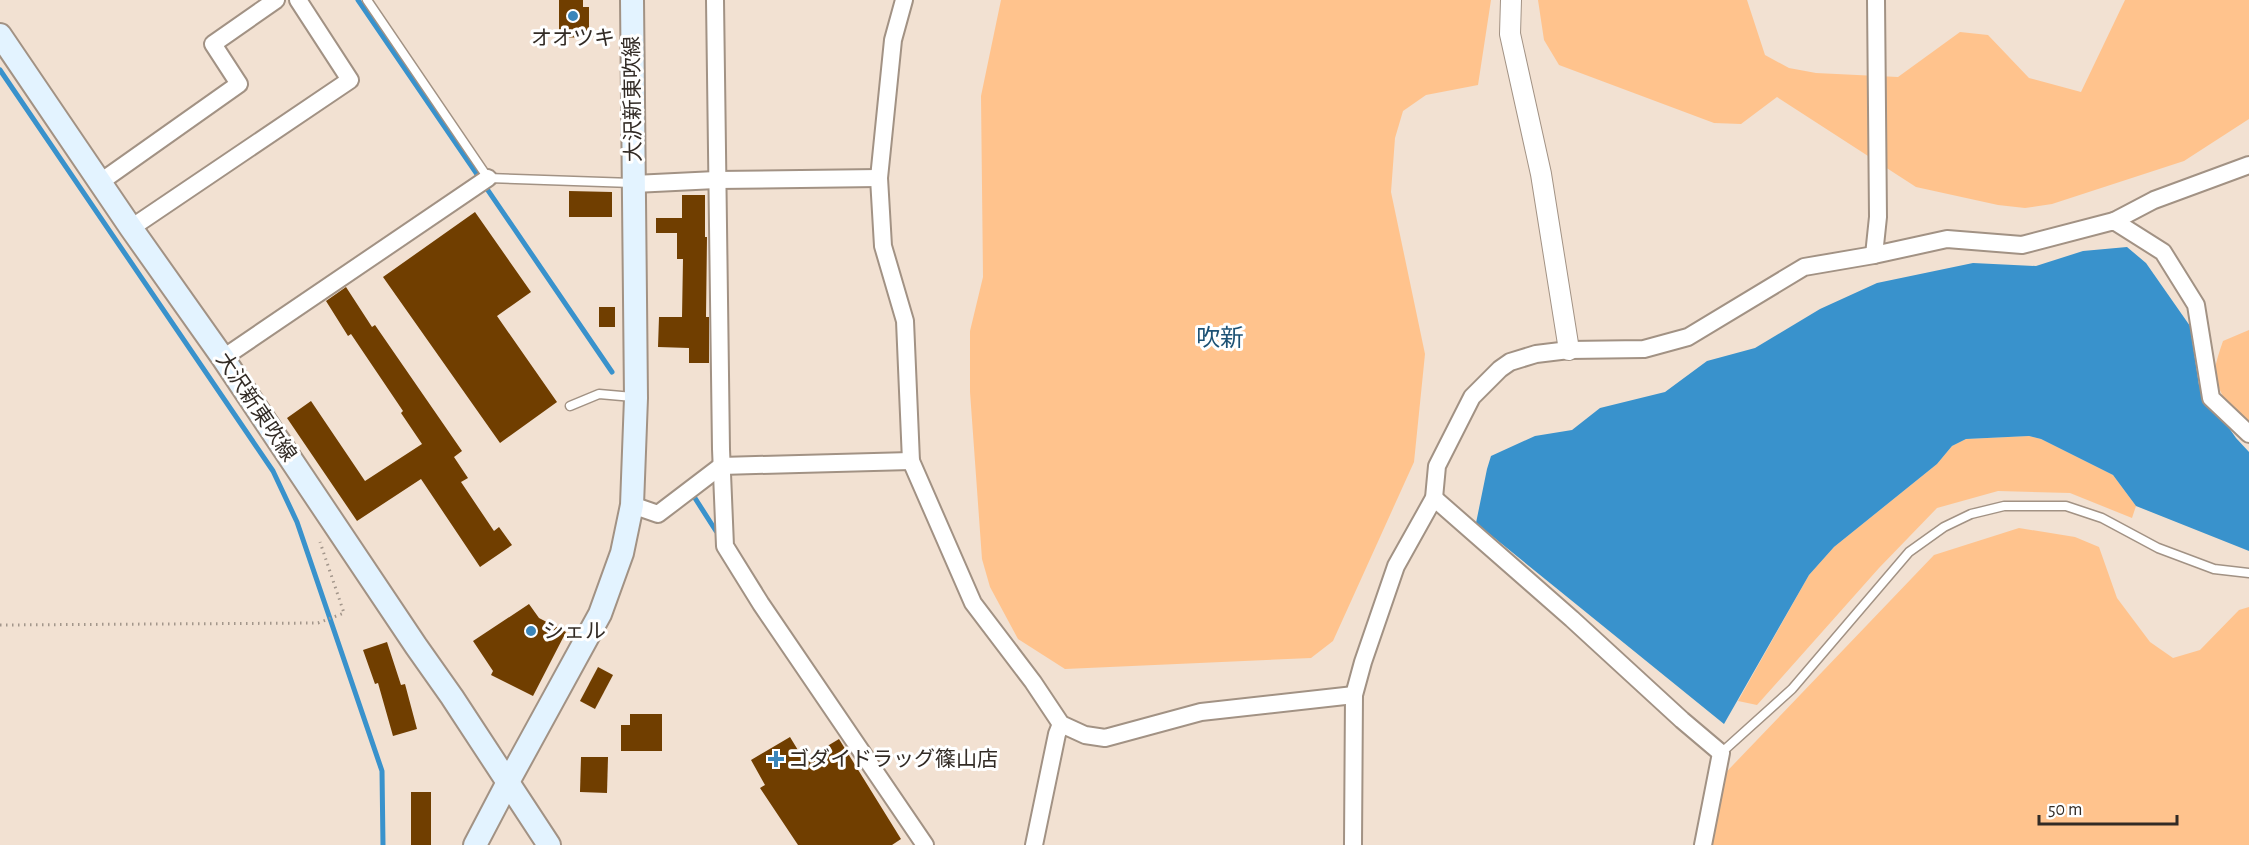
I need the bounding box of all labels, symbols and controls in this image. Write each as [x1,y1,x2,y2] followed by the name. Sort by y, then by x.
[566,9,580,23] marker: オオツキ
[531,28,615,49] place label: オオツキ
[620,36,645,162] street label: 大沢新東吹線
[1196,325,1244,351] district label: 吹新
[212,348,301,465] street label: 大沢新東吹線
[543,621,606,642] place label: シェル
[524,624,538,638] marker: シェル
[788,748,998,770] place label: ゴダイドラッグ篠山店
[769,752,783,766] marker: ゴダイドラッグ篠山店
[2039,788,2177,826] scale bar
[2048,801,2082,819] text: 50 m

